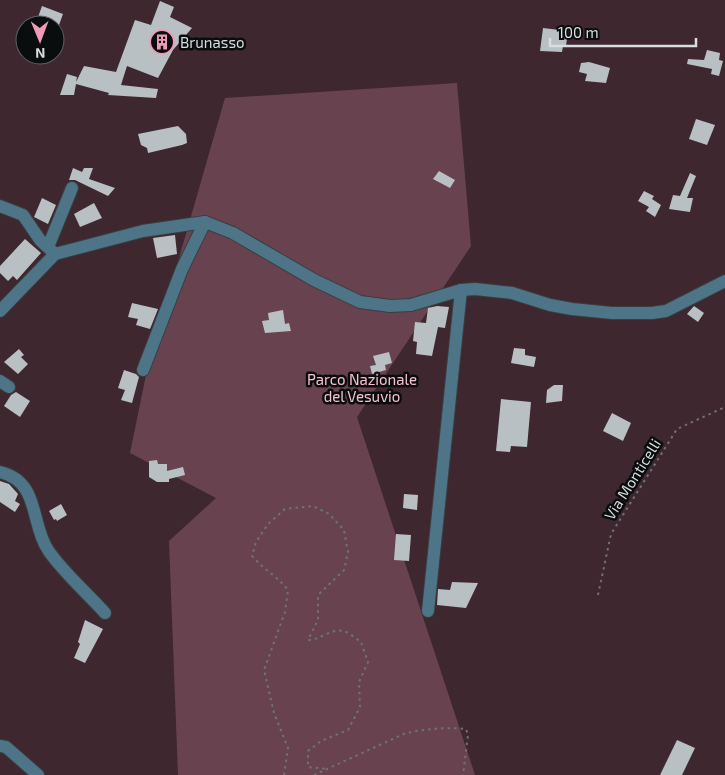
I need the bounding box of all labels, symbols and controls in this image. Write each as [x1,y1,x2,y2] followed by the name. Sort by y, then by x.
[15,15,65,65] north arrow
[550,15,696,47] scale bar
[558,23,599,41] text: 100 m
[149,29,175,55] building icon: Brunasso
[180,33,245,51] place label: Brunasso
[35,45,45,62] text: N
[307,370,417,405] park label: Parco Nazionale del Vesuvio
[600,435,664,523] street label: Via Monticelli

